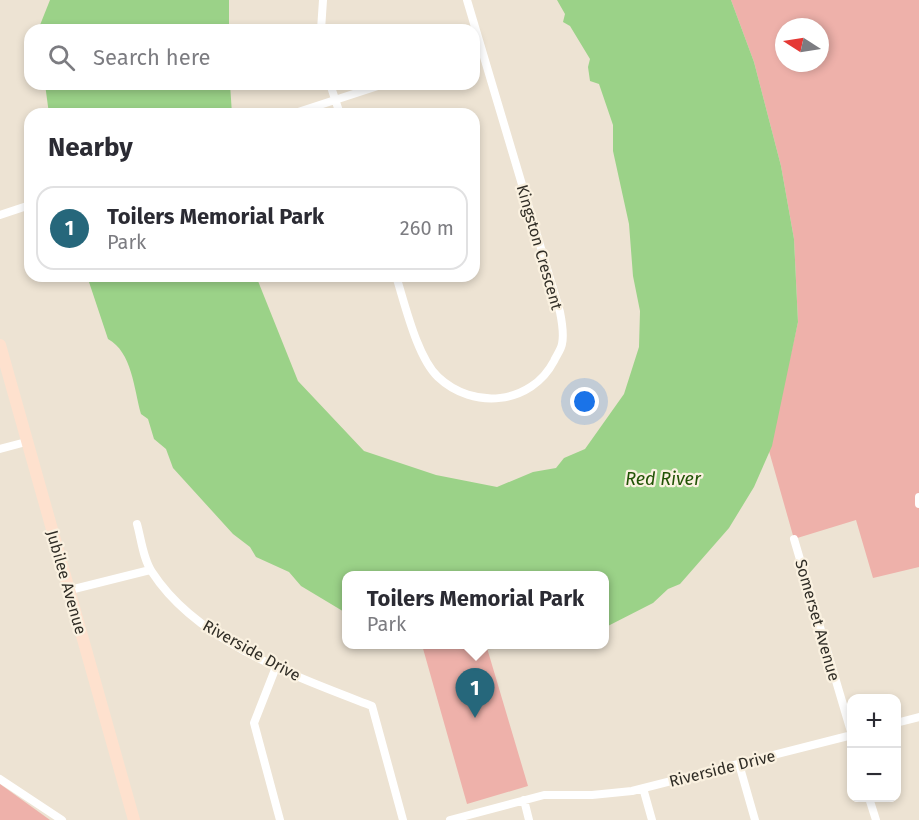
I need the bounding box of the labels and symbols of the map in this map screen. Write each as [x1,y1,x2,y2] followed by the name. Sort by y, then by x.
[775,18,829,72] north arrow
[513,182,567,312] street label: Kingston Crescent
[570,387,599,416] your location
[625,468,702,490] water label: Red River
[43,528,90,636] street label: Jubilee Avenue
[791,557,844,683] street label: Somerset Avenue
[200,616,304,685] street label: Riverside Drive
[456,668,494,718] pin: 1
[667,746,777,791] street label: Riverside Drive

